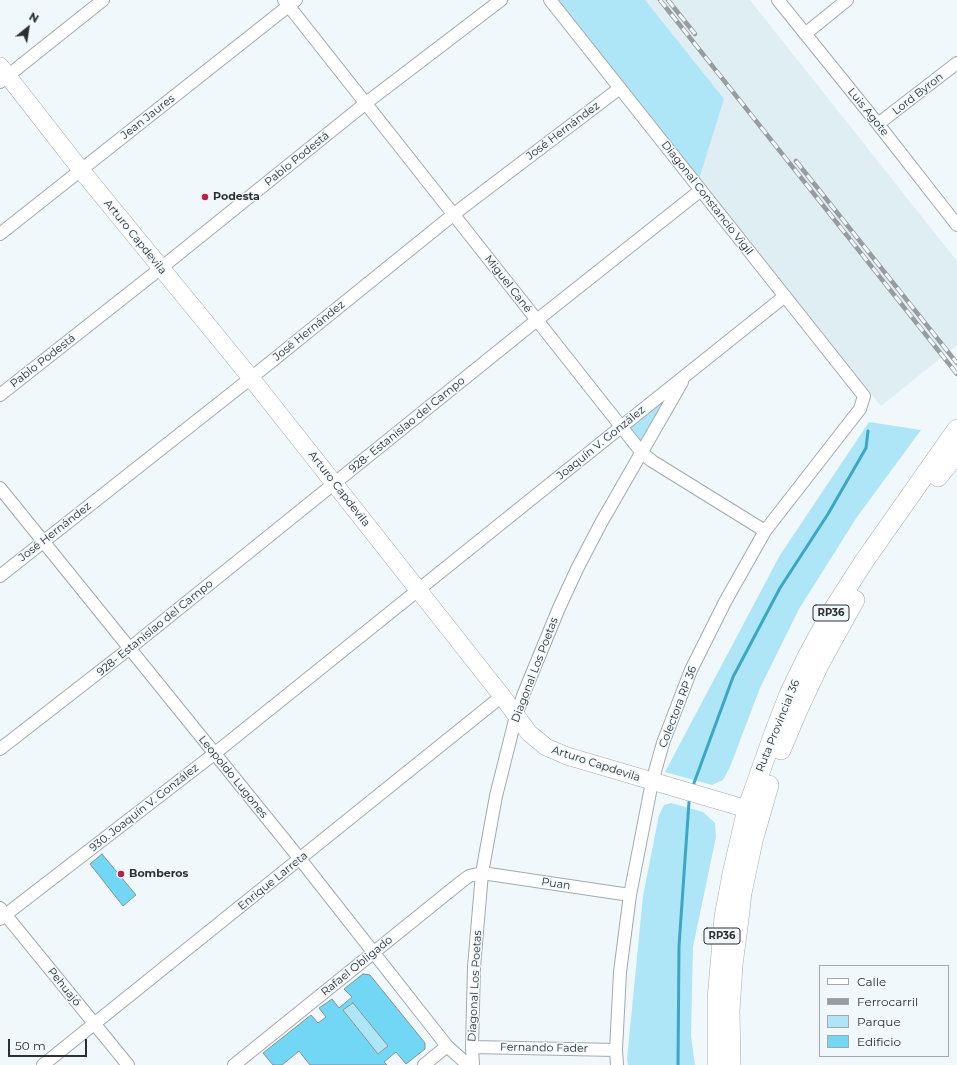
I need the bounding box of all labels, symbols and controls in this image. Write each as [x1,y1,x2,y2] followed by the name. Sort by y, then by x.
[8,8,48,48] north arrow
[27,9,41,26] text: N
[890,70,946,118] street label: Lord Byron
[845,85,891,139] street label: Luis Agote
[119,92,177,142] street label: Jean Jaures
[524,99,602,163] street label: José Hernández
[262,129,332,189] street label: Pablo Podestá
[658,138,756,258] street label: Diagonal Constancio Vigil
[213,190,260,204] place label: Podesta
[200,192,210,202] marker: Podesta
[101,197,169,277] street label: Arturo Capdevila
[482,253,534,315] street label: Miguel Cané
[271,298,347,364] street label: José Hernández
[8,331,78,391] street label: Pablo Podestá
[346,374,468,476] street label: 928- Estanislao del Campo
[554,403,648,483] street label: Joaquín V. González
[305,449,373,529] street label: Arturo Capdevila
[16,500,94,564] street label: José Hernández
[94,577,216,679] street label: 928- Estanislao del Campo
[813,605,849,621] road number: RP36
[509,616,561,724] street label: Diagonal Los Poetas
[656,664,700,750] street label: Colectora RP 36
[753,678,803,774] street label: Ruta Provincial 36
[196,733,270,821] street label: Leopoldo Lugones
[550,743,642,785] street label: Arturo Capdevila
[87,761,201,855] street label: 930. Joaquín V. González
[236,849,310,913] street label: Enrique Larreta
[129,867,188,881] place label: Bomberos
[116,869,126,879] marker: Bomberos
[541,875,571,893] street label: Puan
[704,928,740,944] road number: RP36
[465,930,485,1042] street label: Diagonal Los Poetas
[319,933,395,999] street label: Rafael Obligado
[45,965,83,1009] street label: Pehuajó
[819,965,949,1057] legend
[857,974,886,989] text: Calle
[857,994,918,1009] text: Ferrocarril
[857,1014,901,1029] text: Parque
[10,1031,89,1057] scale bar
[857,1034,901,1049] text: Edificio
[15,1038,46,1053] text: 50 m
[500,1041,588,1055] street label: Fernando Fader

